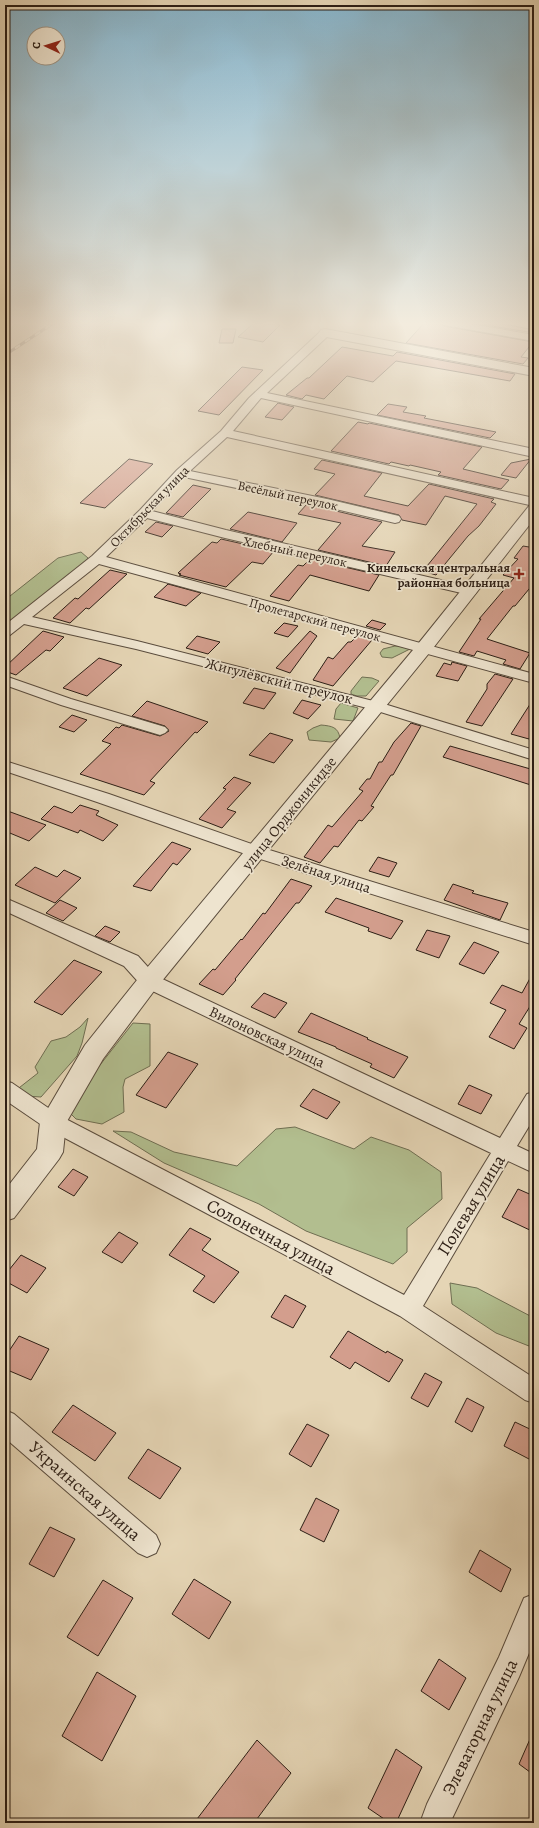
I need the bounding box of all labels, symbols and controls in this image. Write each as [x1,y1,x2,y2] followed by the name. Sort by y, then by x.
[26,26,66,66] north arrow
[29,41,44,49] text: С
[106,462,193,551] street label: Октябрьская улица
[236,477,340,514] street label: Весёлый переулок
[241,532,349,571] street label: Хлебный переулок
[367,559,511,591] place label: Кинельская центральная районная больница
[513,568,525,580] marker: Кинельская центральная районная больница
[247,594,383,645] street label: Пролетарский переулок
[203,653,355,709] street label: Жигулёвский переулок
[236,752,341,875] street label: улица Орджоникидзе
[279,850,373,898] street label: Зелёная улица
[206,1001,328,1073] street label: Вилоновская улица
[431,1149,511,1260] street label: Полевая улица
[203,1193,340,1281] street label: Солонечная улица
[24,1436,147,1547] street label: Украинская улица
[437,1654,524,1799] street label: Элеваторная улица

